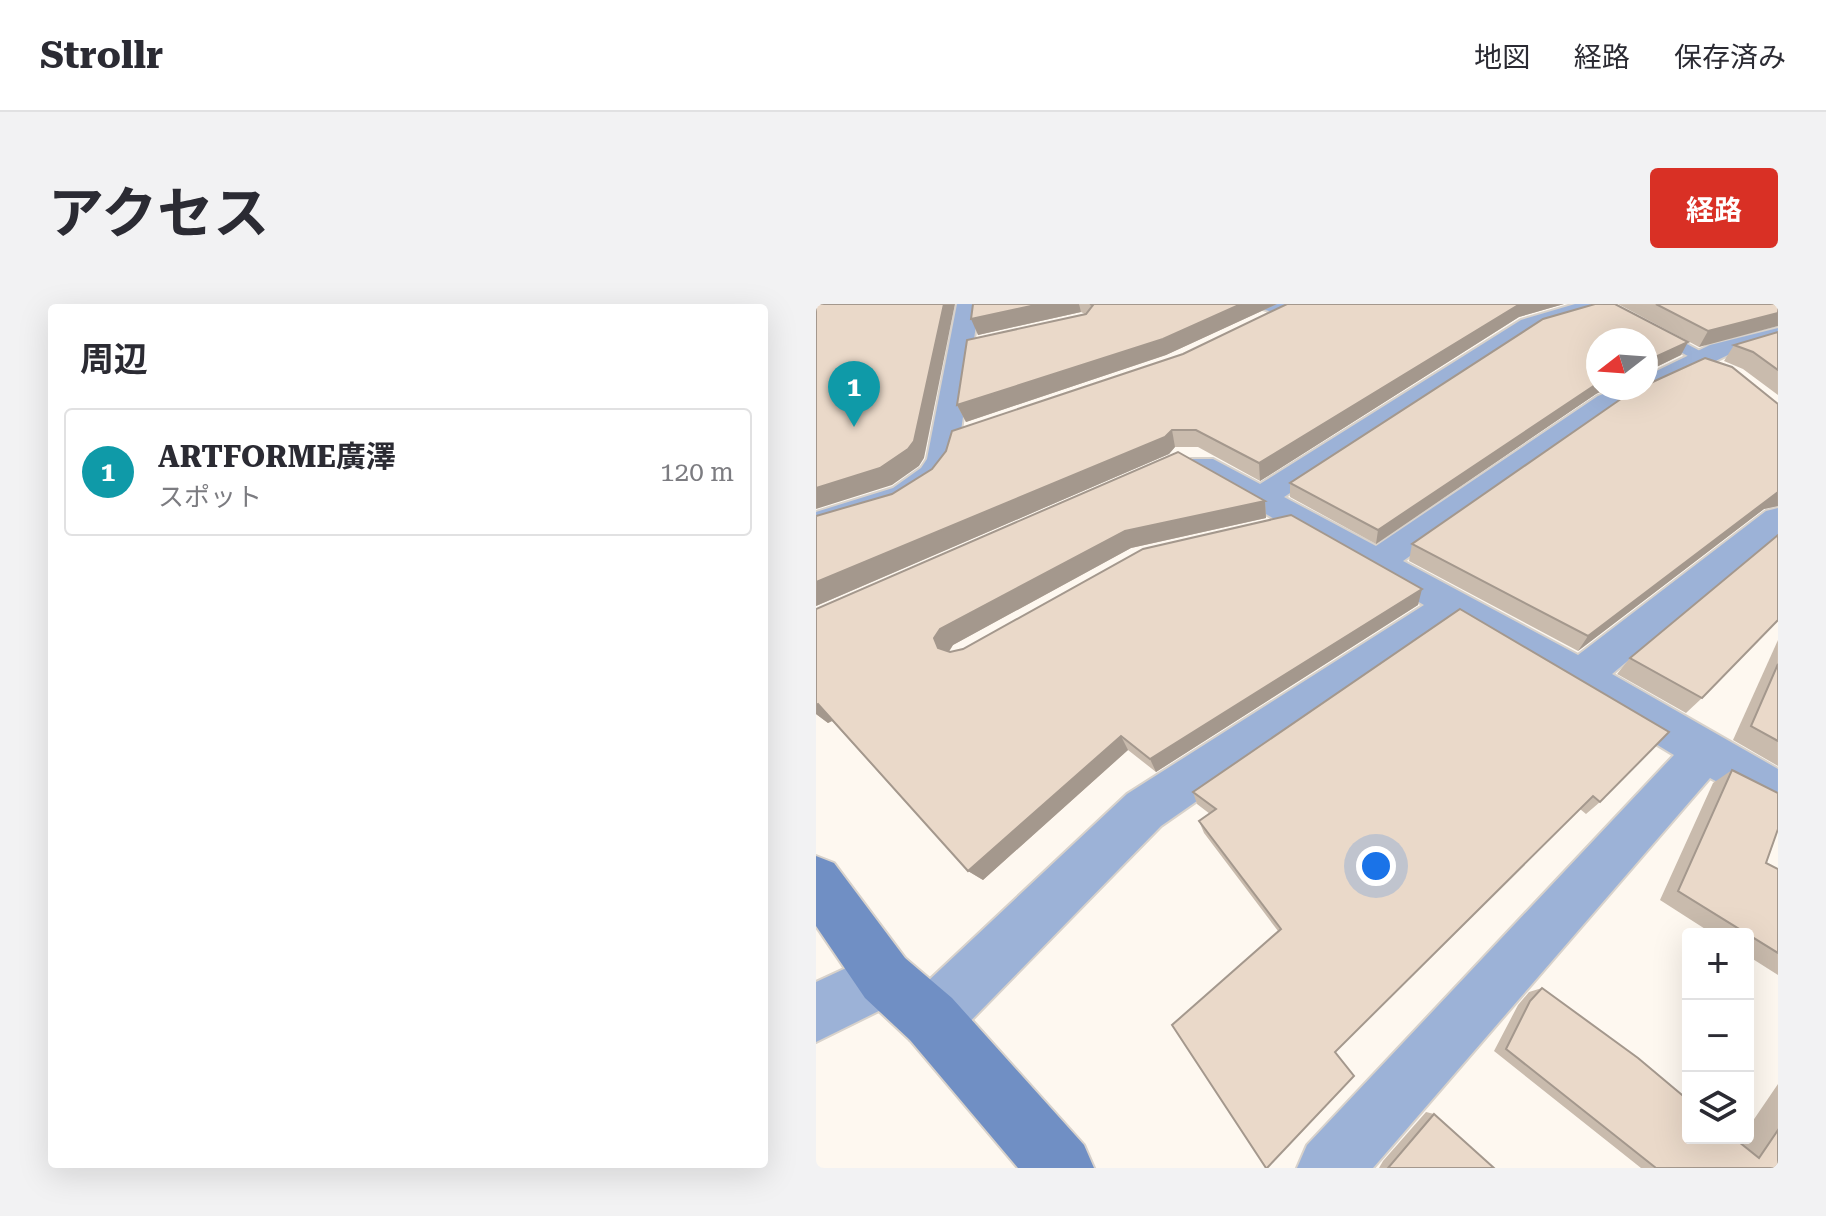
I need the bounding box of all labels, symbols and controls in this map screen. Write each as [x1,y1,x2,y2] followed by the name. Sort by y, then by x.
[40,33,163,77] text: Strollr
[1474,41,1530,74] text: 地図
[1574,41,1630,74] text: 経路
[1674,41,1786,74] text: 保存済み
[1650,168,1778,248] button: 経路
[48,181,269,247] text: アクセス
[1586,328,1658,400] north arrow
[80,339,148,379] text: 周辺
[828,361,880,427] pin: 1
[158,439,396,474] text: ARTFORME廣澤
[101,457,115,487] text: 1
[660,457,734,487] text: 120 m
[158,482,262,512] text: スポット
[1356,846,1396,886] your location
[1682,928,1754,1144] map controls
[1682,928,1754,1000] button: +
[1682,1000,1754,1072] button: −
[1682,1072,1754,1144] button: layers

